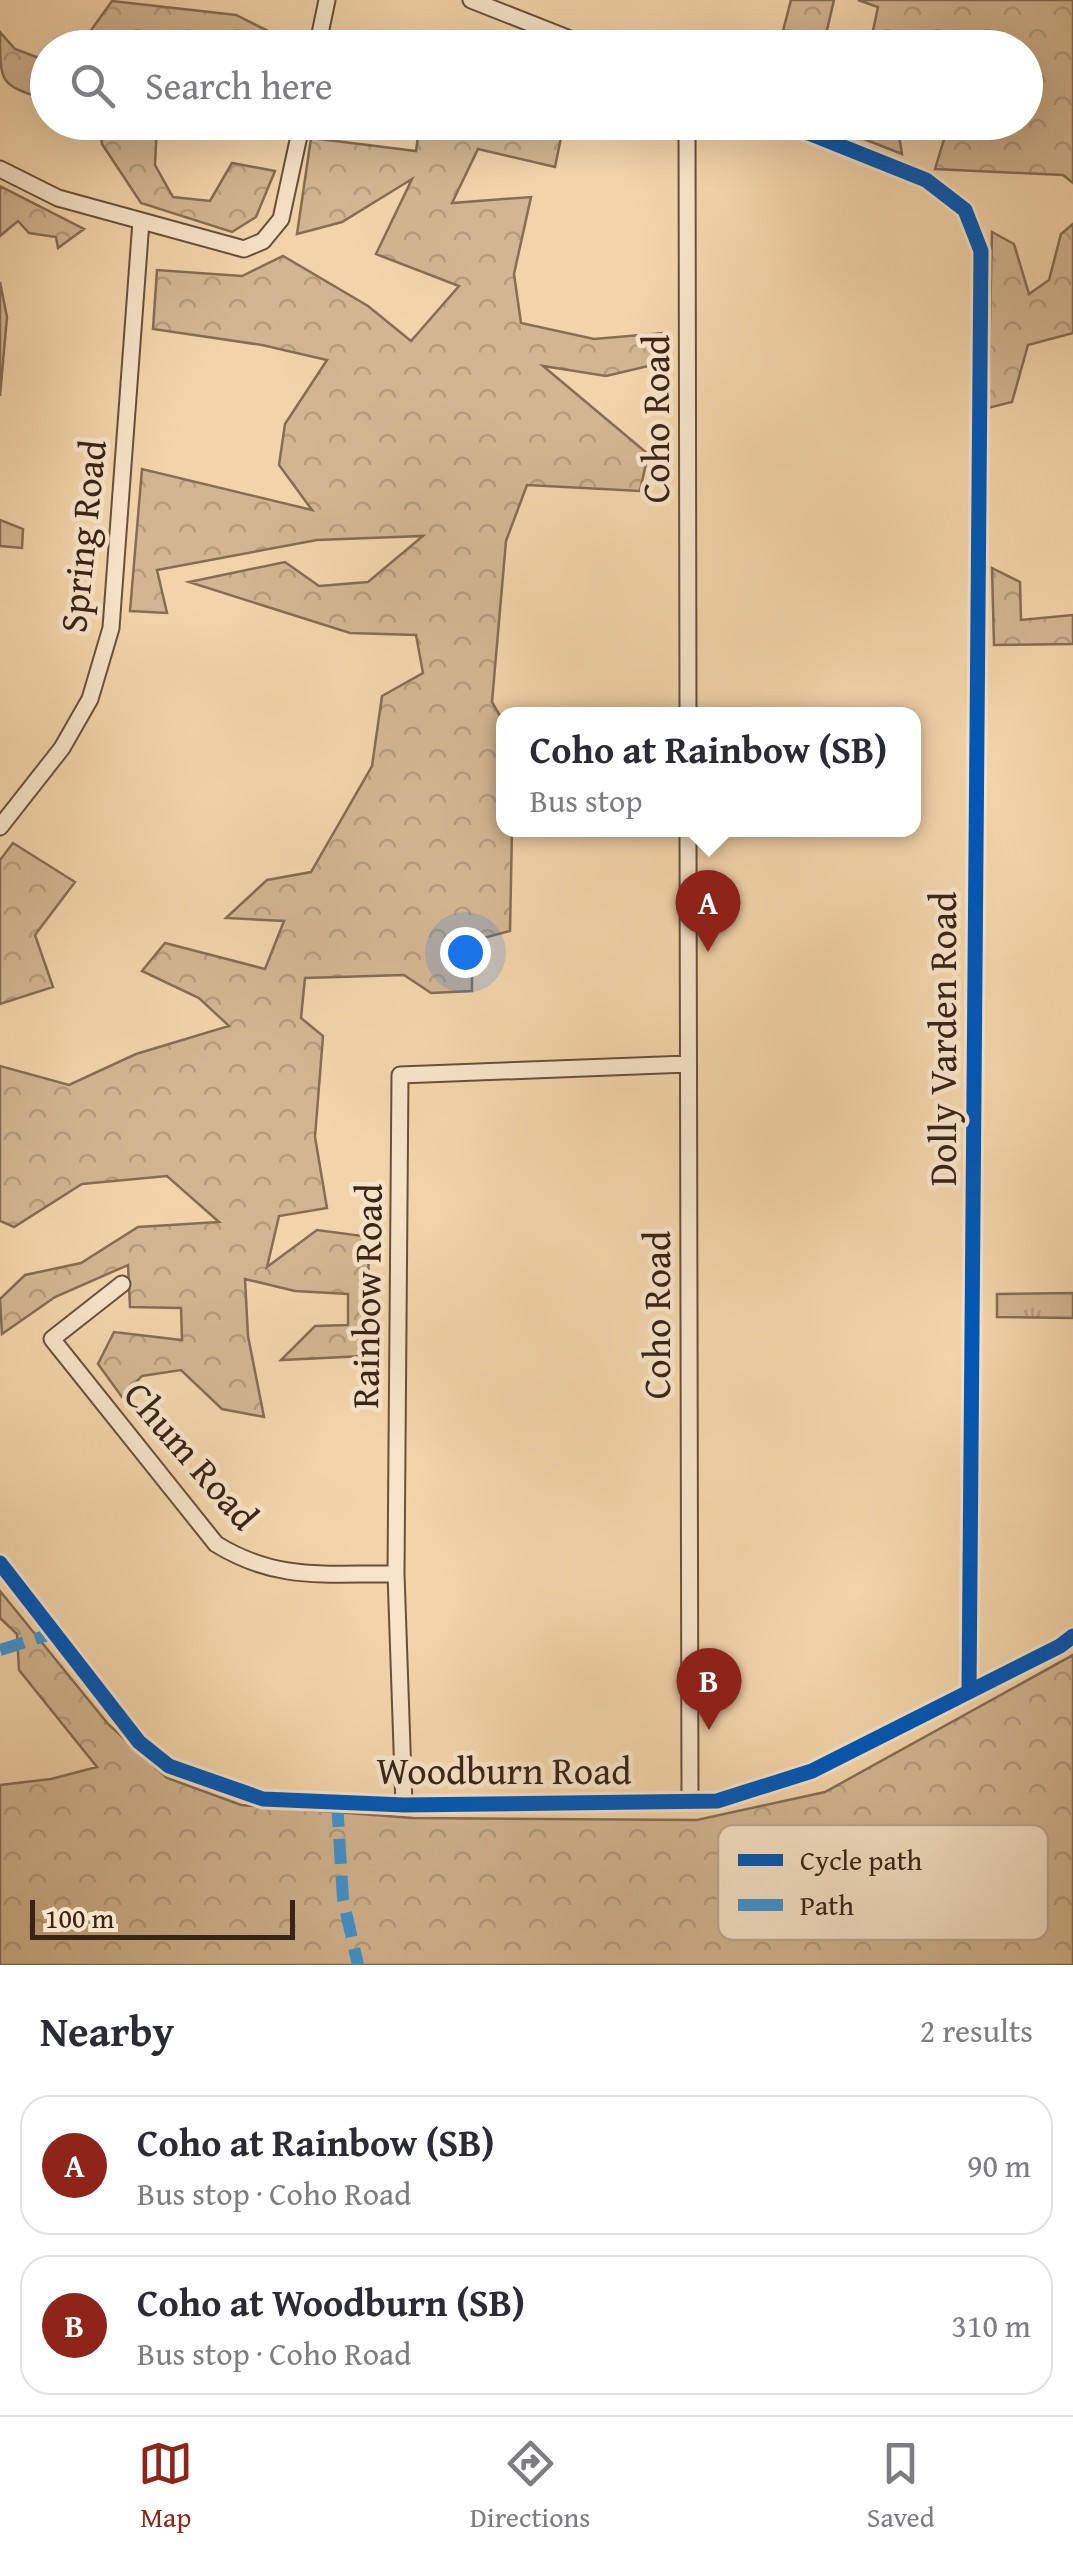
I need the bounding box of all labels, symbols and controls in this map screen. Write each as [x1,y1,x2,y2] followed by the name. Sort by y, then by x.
[30,30,1043,140] search box
[145,57,333,113] text: Search here
[65,58,120,113] icon: search
[627,334,683,503] street label: Coho Road
[44,436,120,635] street label: Spring Road
[496,707,921,837] popup
[530,721,887,777] text: Coho at Rainbow (SB)
[530,777,643,824] text: Bus stop
[676,870,740,952] pin: A
[914,891,970,1186] street label: Dolly Varden Road
[440,927,491,978] your location
[336,1182,396,1409] street label: Rainbow Road
[628,1230,684,1399] street label: Coho Road
[111,1368,273,1542] street label: Chum Road
[676,1648,742,1730] pin: B
[377,1742,632,1798] street label: Woodburn Road
[718,1825,1048,1940] legend
[800,1839,923,1880] text: Cycle path
[800,1884,854,1925] text: Path
[30,1895,295,1940] scale bar
[45,1897,114,1938] text: 100 m
[40,2000,174,2061] text: Nearby
[920,2007,1033,2054] text: 2 results
[137,2114,494,2170] text: Coho at Rainbow (SB)
[64,2142,85,2189] text: A
[967,2142,1031,2189] text: 90 m
[137,2170,411,2217] text: Bus stop · Coho Road
[137,2274,525,2330] text: Coho at Woodburn (SB)
[65,2302,84,2349] text: B
[952,2302,1031,2349] text: 310 m
[137,2330,411,2377] text: Bus stop · Coho Road
[138,2436,193,2537] tab: Map
[470,2436,590,2537] tab: Directions
[867,2436,935,2537] tab: Saved

